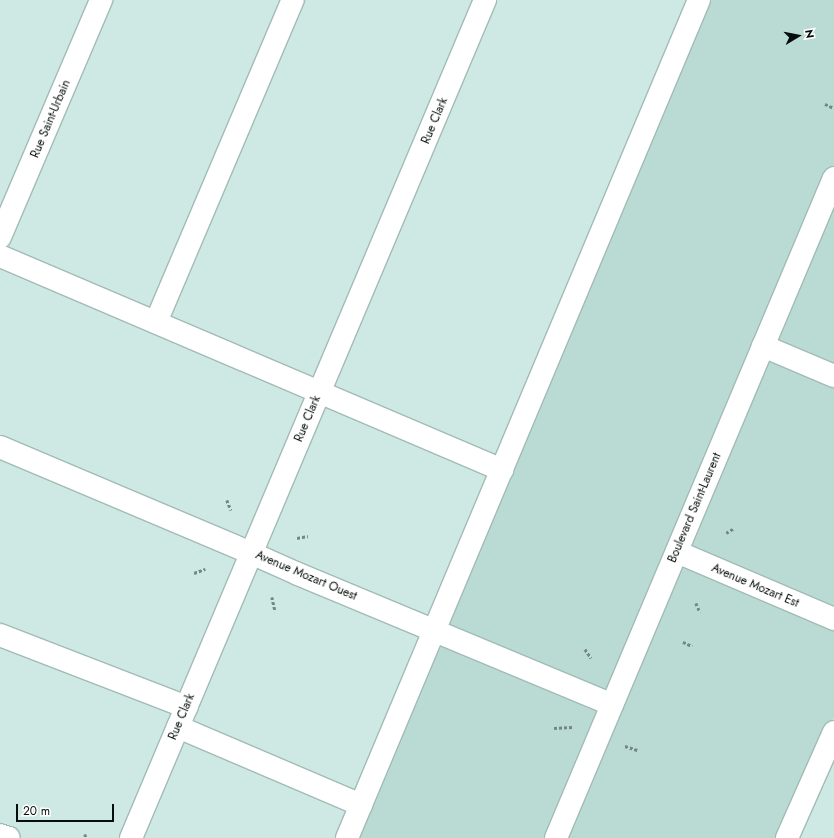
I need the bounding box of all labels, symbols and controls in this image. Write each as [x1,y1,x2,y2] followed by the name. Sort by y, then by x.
[778,16,818,56] north arrow
[801,28,818,40] text: N
[28,78,74,160] street label: Rue Saint-Urbain
[419,96,451,146] street label: Rue Clark
[292,394,324,444] street label: Rue Clark
[665,451,725,565] street label: Boulevard Saint-Laurent
[253,548,359,604] street label: Avenue Mozart Ouest
[709,561,801,611] street label: Avenue Mozart Est
[166,692,198,742] street label: Rue Clark
[18,796,116,822] scale bar
[23,802,50,820] text: 20 m

